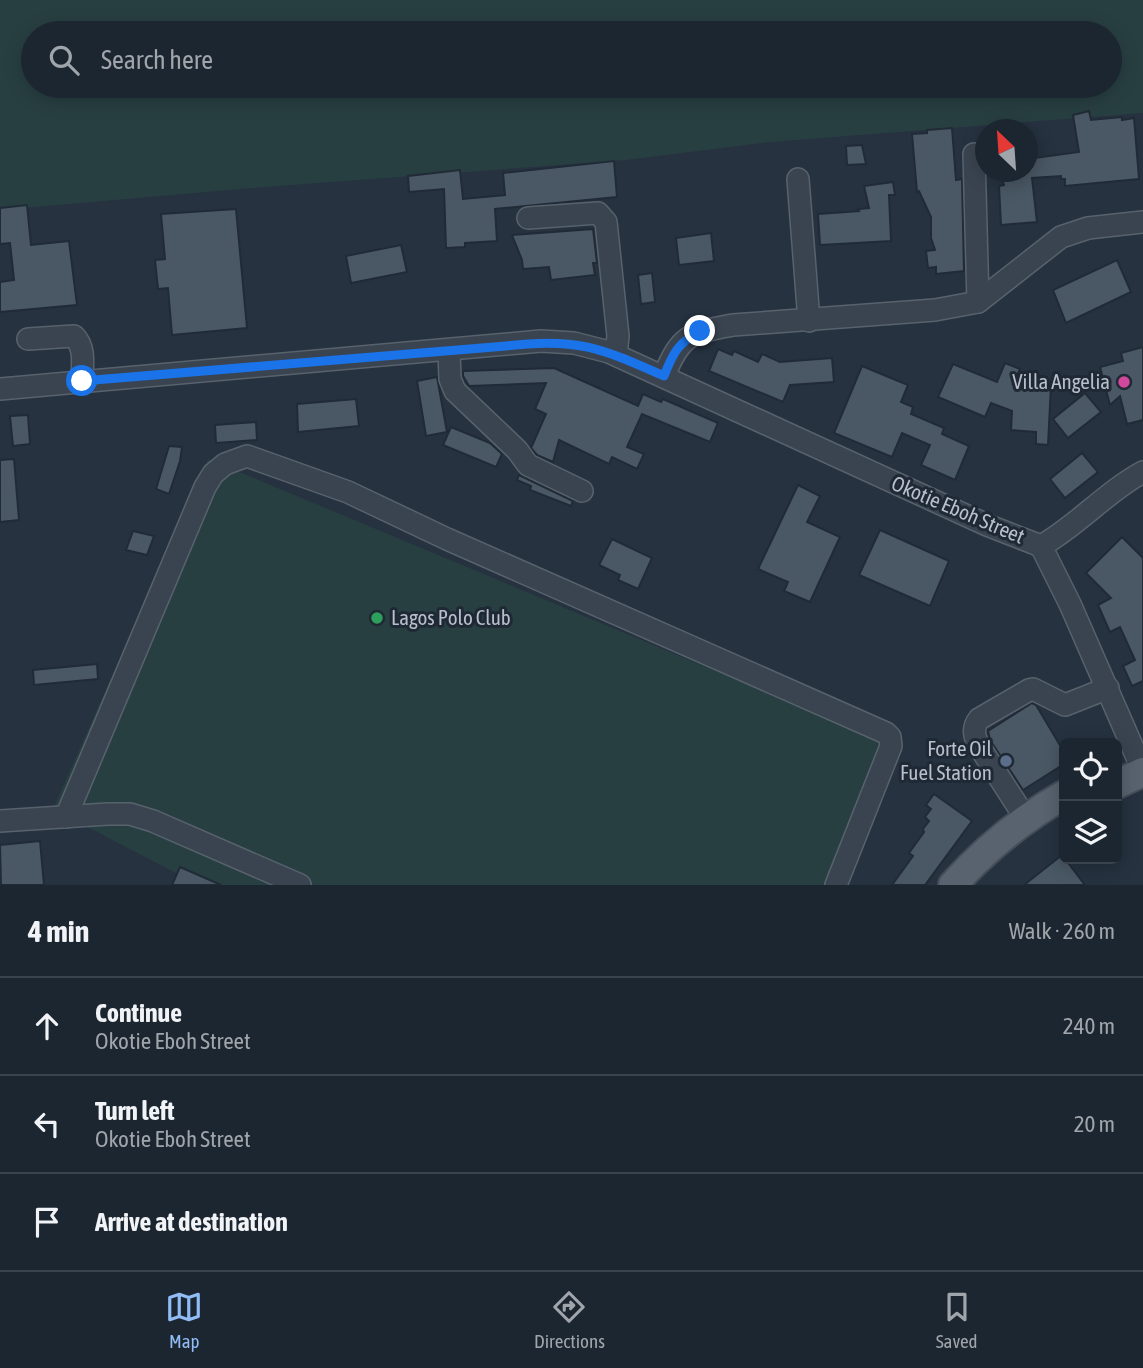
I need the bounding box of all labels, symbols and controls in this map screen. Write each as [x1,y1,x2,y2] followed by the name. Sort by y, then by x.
[21,21,1122,98] search box
[45,41,83,79] icon: search
[101,45,213,75] text: Search here
[975,119,1038,182] north arrow
[684,315,715,346] route end
[66,365,97,396] route start
[1012,369,1110,393] place label: Villa Angelia
[1116,374,1132,390] marker: Villa Angelia
[888,470,1029,548] street label: Okotie Eboh Street
[391,605,511,629] place label: Lagos Polo Club
[369,610,385,626] marker: Lagos Polo Club
[900,736,992,784] place label: Forte Oil Fuel Station
[1059,738,1122,864] map controls
[1059,738,1122,801] button: locate
[998,753,1014,769] marker: Forte Oil Fuel Station
[1059,801,1122,864] button: layers
[28,914,89,948] text: 4 min
[1009,918,1115,944] text: Walk · 260 m
[95,998,182,1028] text: Continue
[28,1007,66,1045] icon: ahead
[1063,1013,1115,1039] text: 240 m
[95,1028,251,1054] text: Okotie Eboh Street
[95,1096,175,1126] text: Turn left
[28,1105,66,1143] icon: left
[1074,1111,1115,1137] text: 20 m
[95,1126,251,1152] text: Okotie Eboh Street
[28,1203,66,1241] icon: arrive
[95,1207,288,1237] text: Arrive at destination
[165,1288,203,1352] tab: Map
[534,1288,605,1352] tab: Directions
[936,1288,978,1352] tab: Saved

